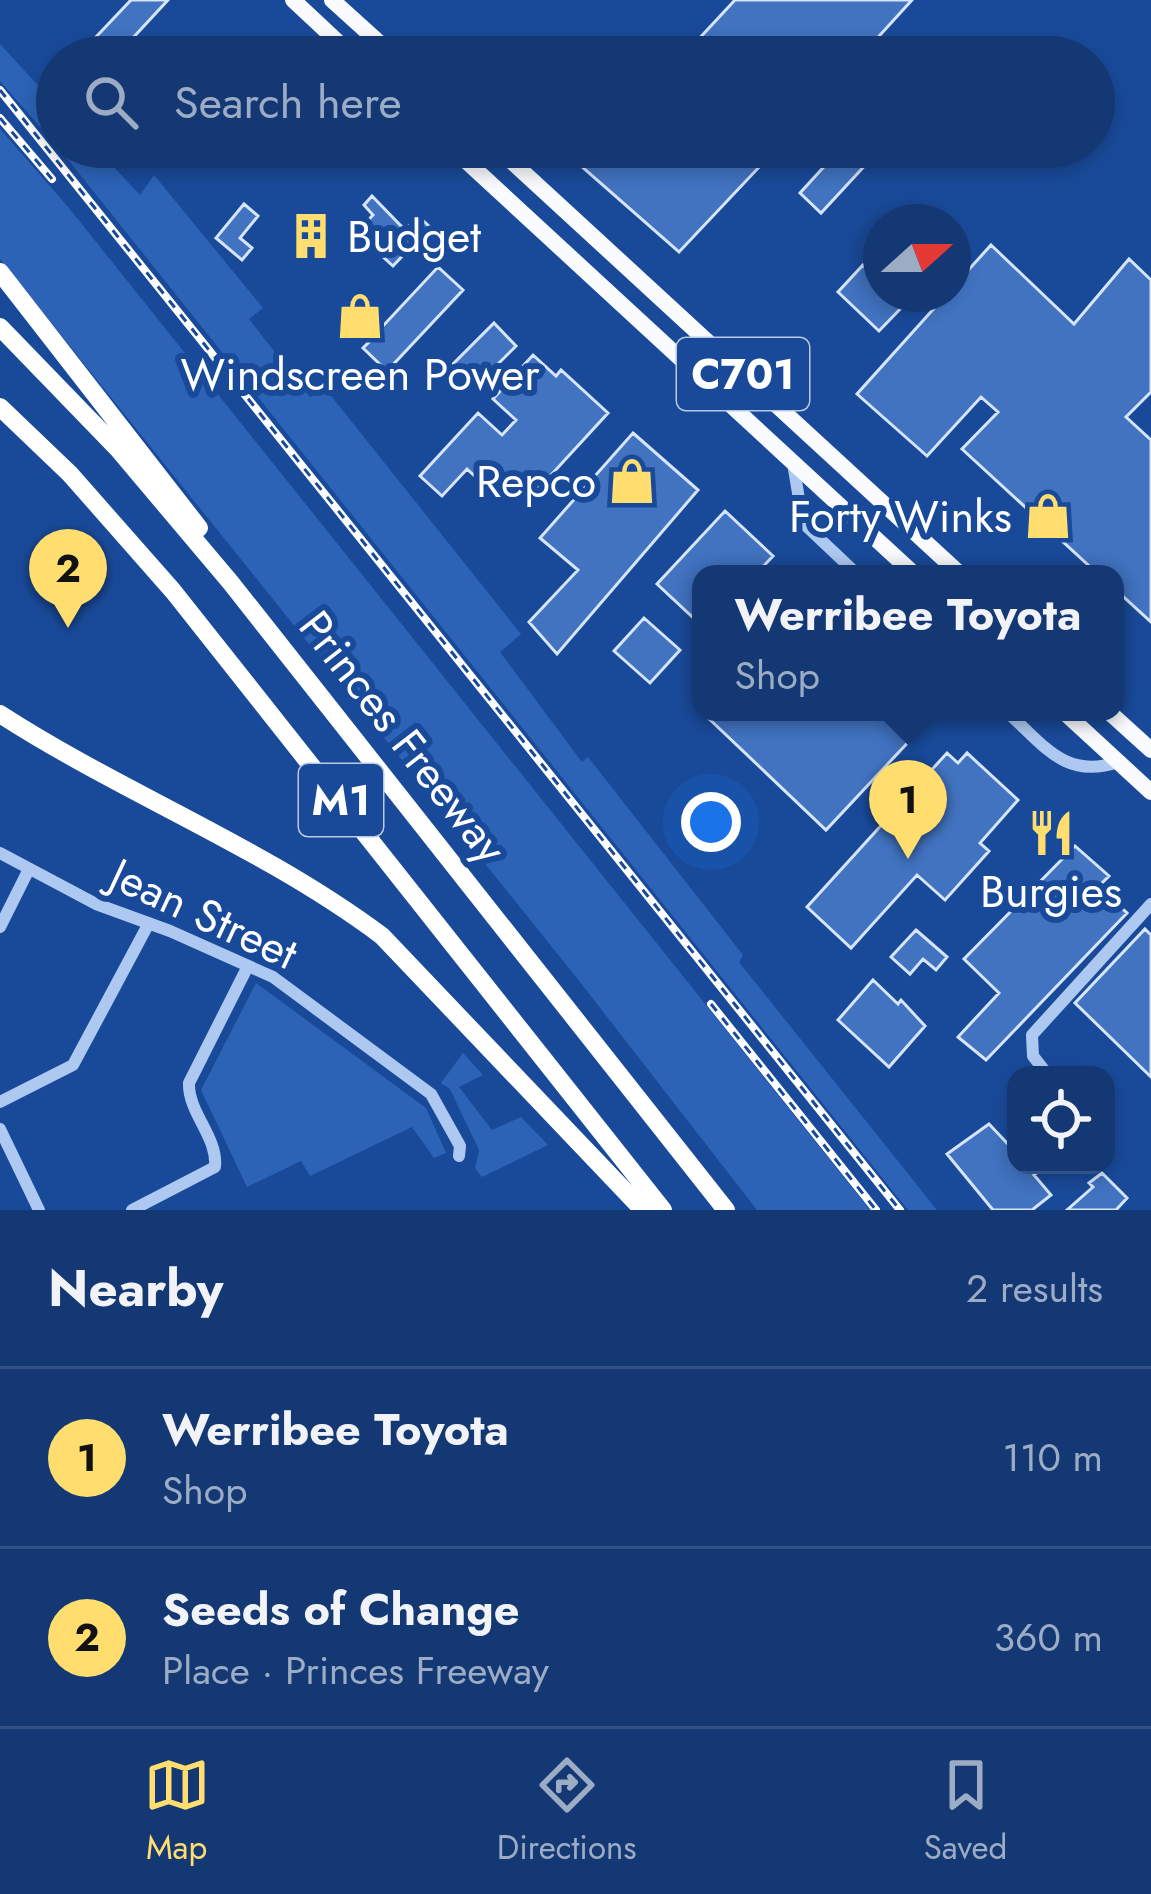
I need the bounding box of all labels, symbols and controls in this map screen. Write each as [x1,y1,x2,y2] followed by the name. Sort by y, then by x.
[36,36,1115,168] search box
[78,69,144,135] icon: search
[174,70,402,135] text: Search here
[347,204,481,269] place label: Budget
[863,204,971,312] north arrow
[286,211,336,261] building icon: Budget
[335,291,385,341] shop icon: Windscreen Power
[677,338,809,410] road number: C701
[180,342,540,407] place label: Windscreen Power
[476,449,596,514] place label: Repco
[607,456,657,506] shop icon: Repco
[789,484,1012,549] place label: Forty Winks
[1023,491,1073,541] shop icon: Forty Winks
[29,529,107,628] pin: 2
[692,565,1124,721] popup
[735,582,1081,647] text: Werribee Toyota
[284,597,523,877] street label: Princes Freeway
[735,647,820,704] text: Shop
[869,760,947,859] pin: 1
[299,764,383,836] road number: M1
[681,792,741,852] your location
[1026,808,1076,858] restaurant icon: Burgies
[95,840,309,986] street label: Jean Street
[980,859,1122,924] place label: Burgies
[1007,1066,1115,1174] map controls
[1007,1066,1115,1174] button: locate
[48,1251,223,1325] text: Nearby
[966,1260,1103,1317] text: 2 results
[162,1397,509,1462] text: Werribee Toyota
[77,1429,97,1486] text: 1
[1002,1429,1103,1486] text: 110 m
[162,1462,247,1519] text: Shop
[162,1577,520,1642] text: Seeds of Change
[74,1609,100,1666] text: 2
[994,1609,1103,1666] text: 360 m
[162,1642,549,1699] text: Place · Princes Freeway
[144,1752,210,1871] tab: Map
[497,1752,637,1871] tab: Directions
[924,1752,1007,1871] tab: Saved

